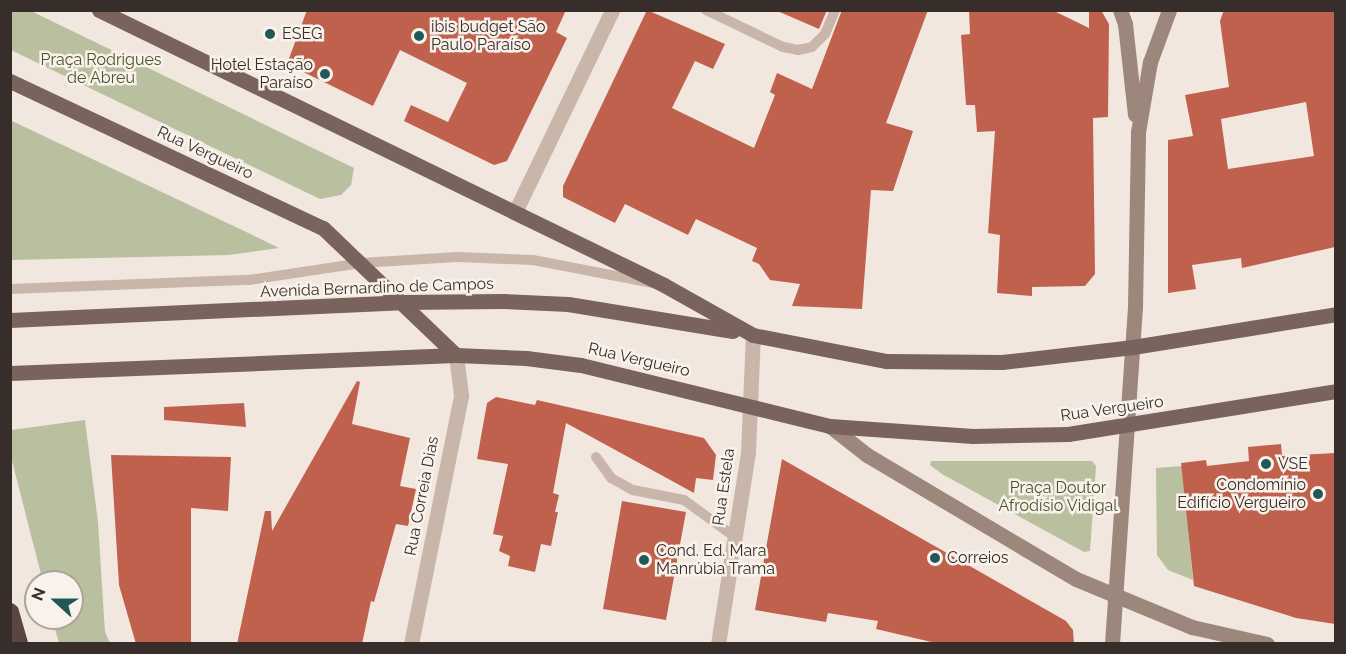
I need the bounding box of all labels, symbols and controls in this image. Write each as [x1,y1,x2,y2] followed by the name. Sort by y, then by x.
[431,17,546,55] place label: ibis budget São Paulo Paraíso
[282,24,322,44] place label: ESEG
[263,27,277,41] marker: ESEG
[412,29,426,43] marker: ibis budget São Paulo Paraíso
[40,50,162,88] park label: Praça Rodrigues de Abreu
[210,55,313,93] place label: Hotel Estação Paraíso
[318,67,332,81] marker: Hotel Estação Paraíso
[154,122,256,184] street label: Rua Vergueiro
[260,274,494,302] street label: Avenida Bernardino de Campos
[586,339,692,381] street label: Rua Vergueiro
[1059,392,1165,426] street label: Rua Vergueiro
[401,435,443,557] street label: Rua Correia Dias
[709,447,739,527] street label: Rua Estela
[1278,454,1308,474] place label: VSE
[1259,457,1273,471] marker: VSE
[1177,475,1306,513] place label: Condomínio Edifício Vergueiro
[998,478,1118,516] park label: Praça Doutor Afrodísio Vidigal
[1311,487,1325,501] marker: Condomínio Edifício Vergueiro
[656,541,775,579] place label: Cond. Ed. Mara Manrúbia Trama
[947,548,1009,568] place label: Correios
[928,551,942,565] marker: Correios
[637,553,651,567] marker: Cond. Ed. Mara Manrúbia Trama
[24,570,84,630] north arrow
[28,585,50,603] text: N

